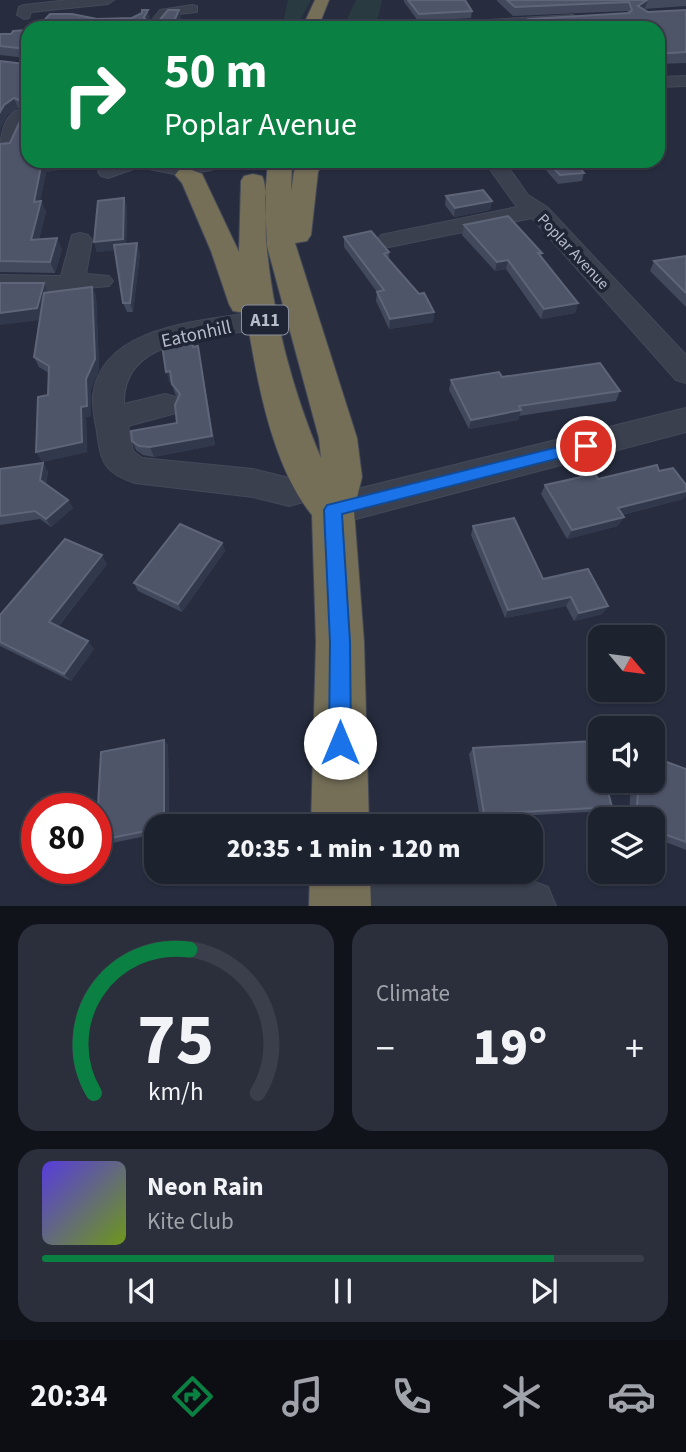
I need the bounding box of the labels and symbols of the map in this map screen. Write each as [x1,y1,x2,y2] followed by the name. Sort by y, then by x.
[532,209,614,294] street label: Poplar Avenue
[242,306,288,334] road number: A11
[159,314,234,355] street label: Eatonhill
[556,416,616,476] pin
[588,625,665,702] north arrow
[303,706,377,780] position arrow
[21,793,112,884] speed limit sign: 80

